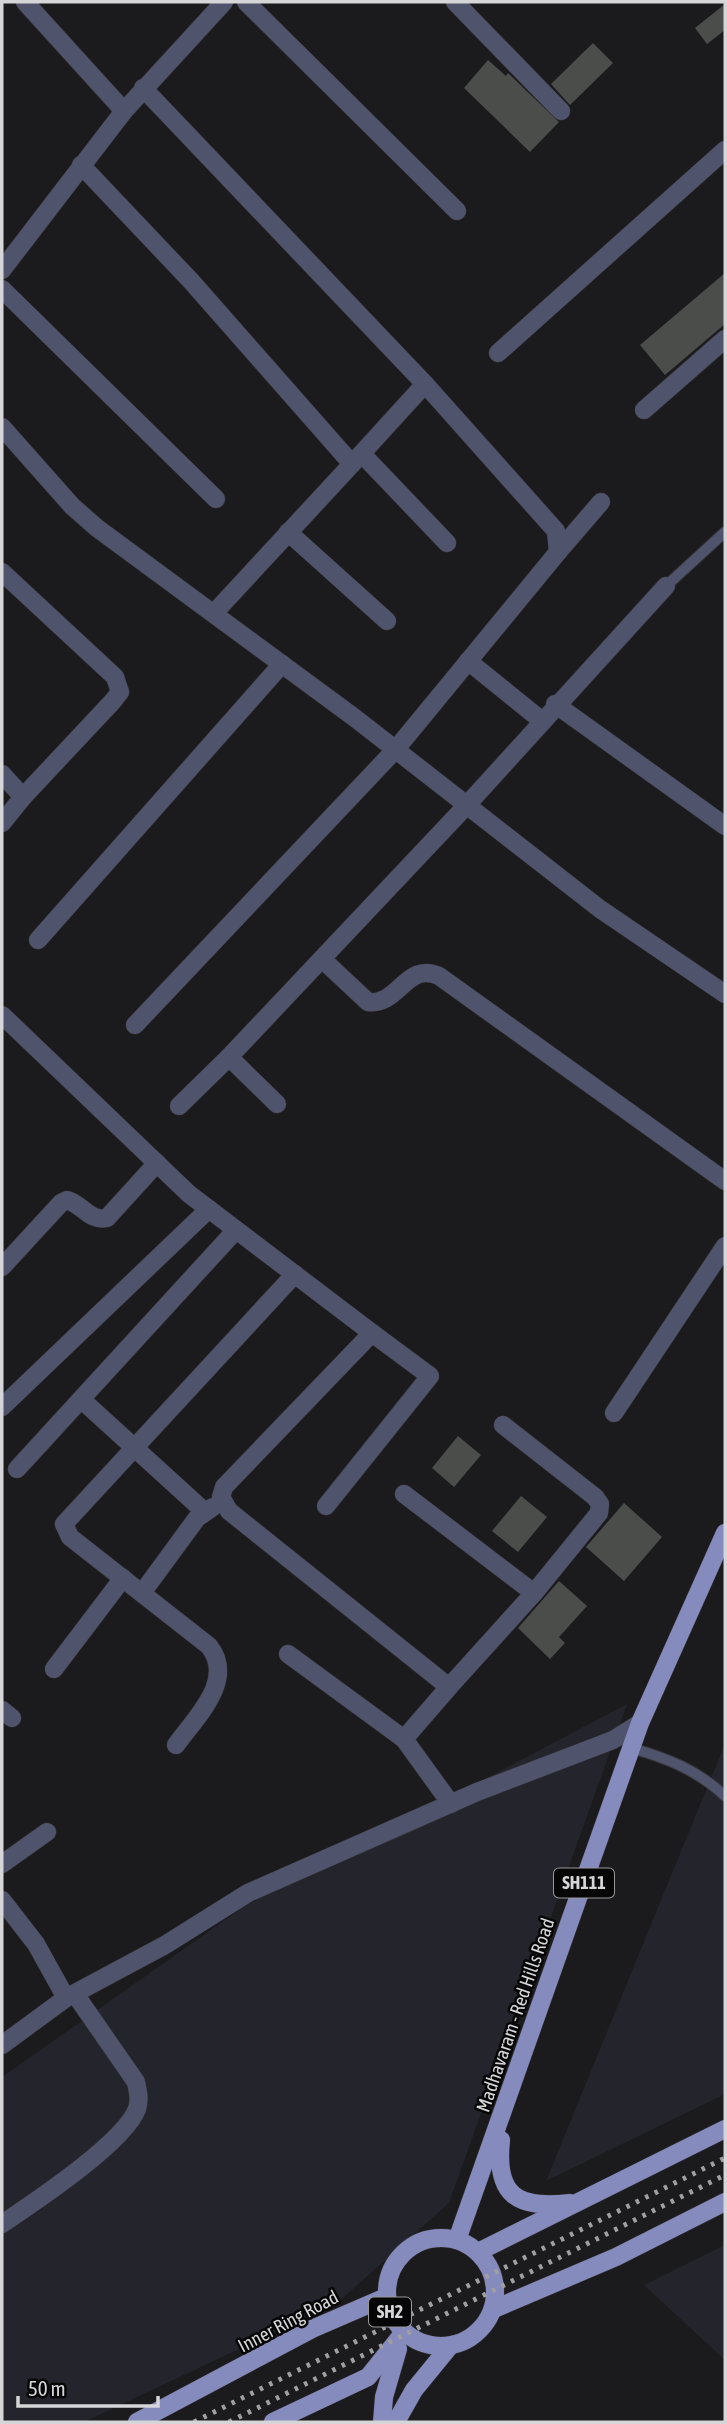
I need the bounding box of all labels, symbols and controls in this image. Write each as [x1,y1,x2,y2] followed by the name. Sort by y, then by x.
[554,1868,614,1898] road number: SH111
[471,1915,559,2115] street label: Madhavaram - Red Hills Road
[234,2285,342,2357] street label: Inner Ring Road
[369,2298,411,2326] road number: SH2
[18,2364,158,2408] scale bar
[28,2376,66,2400] text: 50 m

